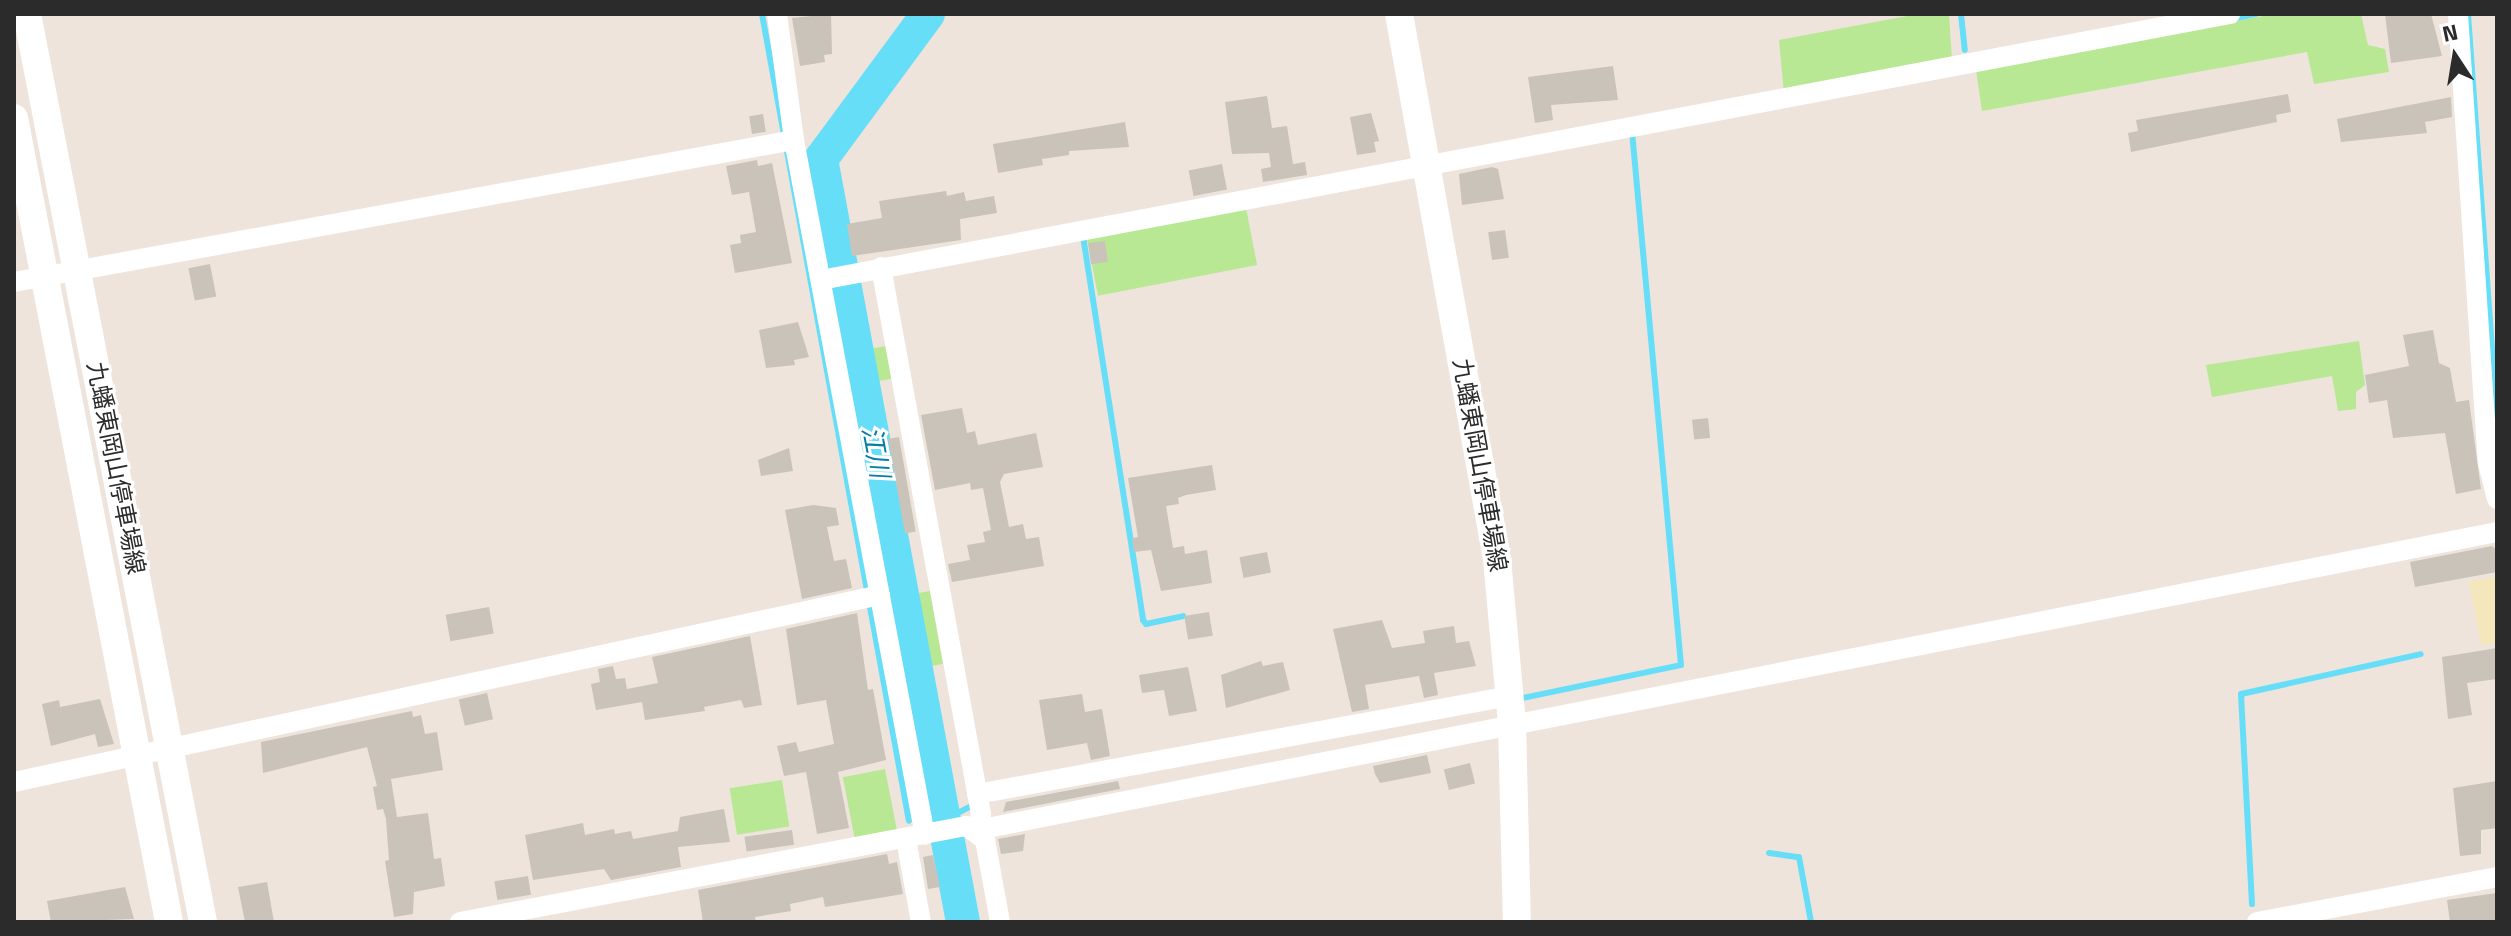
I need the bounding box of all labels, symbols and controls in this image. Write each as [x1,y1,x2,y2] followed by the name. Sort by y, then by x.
[2439,14,2461,51] text: N
[2415,16,2495,96] north arrow
[1447,356,1513,574] street label: 九蟠東岡山停車場線
[81,359,151,577] street label: 九蟠東岡山停車場線
[856,424,896,480] water label: 江川

